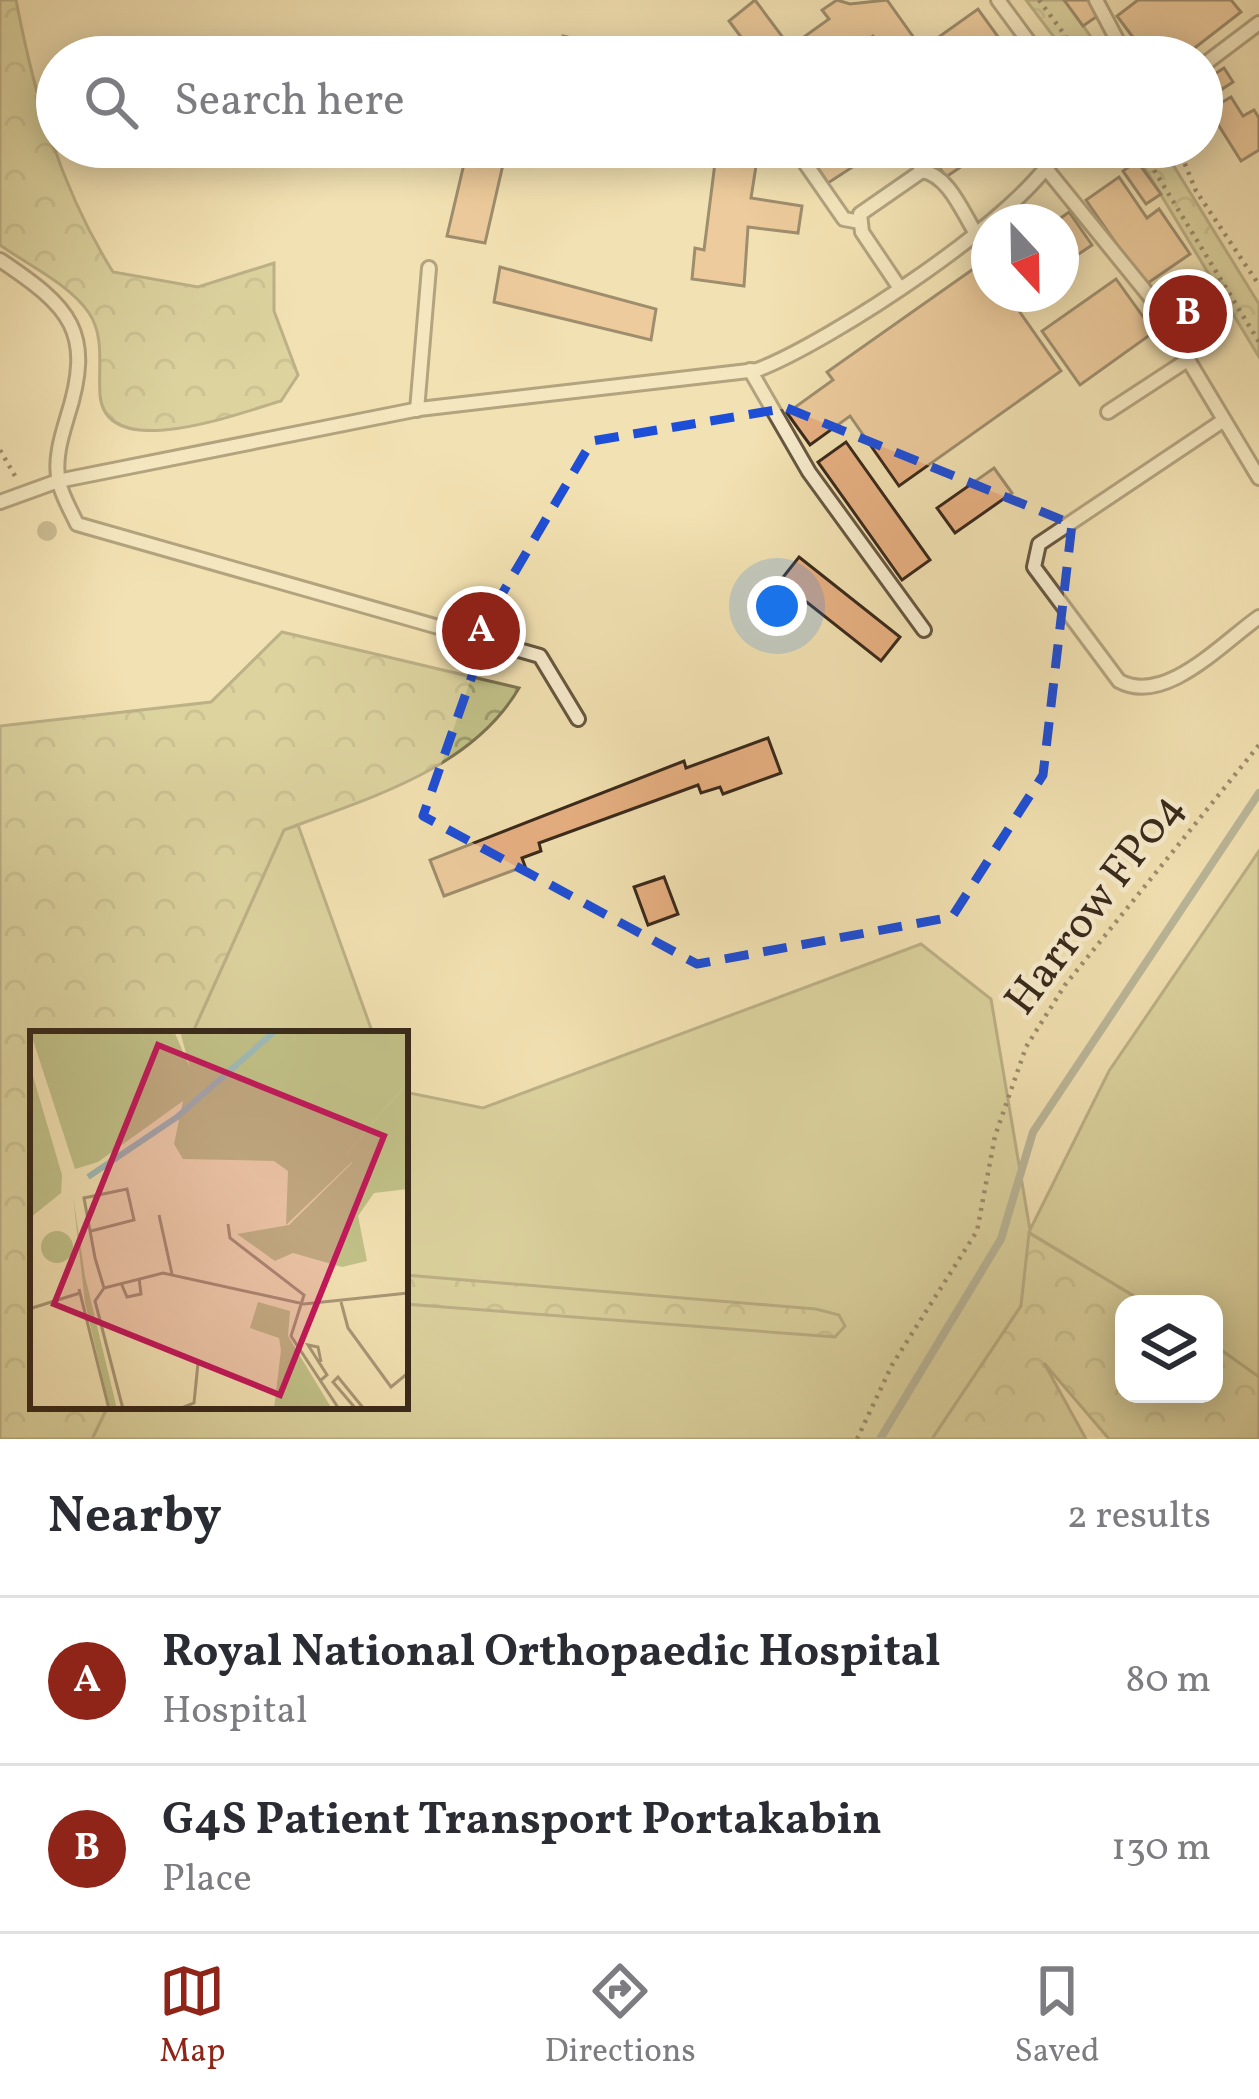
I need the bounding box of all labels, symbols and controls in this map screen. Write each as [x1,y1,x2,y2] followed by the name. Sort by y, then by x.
[36,36,1223,168] search box
[78,69,144,135] icon: search
[174,71,405,134] text: Search here
[971,204,1079,312] north arrow
[1149,269,1227,359] pin: B
[747,576,807,636] your location
[442,586,520,676] pin: A
[991,781,1201,1029] street label: Harrow FP04
[30,1031,408,1409] inset map
[1115,1295,1223,1403] map controls
[1115,1295,1223,1403] button: layers
[48,1482,222,1553] text: Nearby
[1067,1490,1211,1544] text: 2 results
[162,1622,940,1685] text: Royal National Orthopaedic Hospital
[73,1654,101,1708] text: A
[1125,1654,1211,1708] text: 80 m
[162,1685,308,1739] text: Hospital
[162,1790,882,1853] text: G4S Patient Transport Portakabin
[74,1822,100,1876] text: B
[1111,1822,1211,1876] text: 130 m
[162,1853,252,1907] text: Place
[159,1958,226,2076] tab: Map
[544,1958,696,2076] tab: Directions
[1015,1958,1100,2076] tab: Saved

